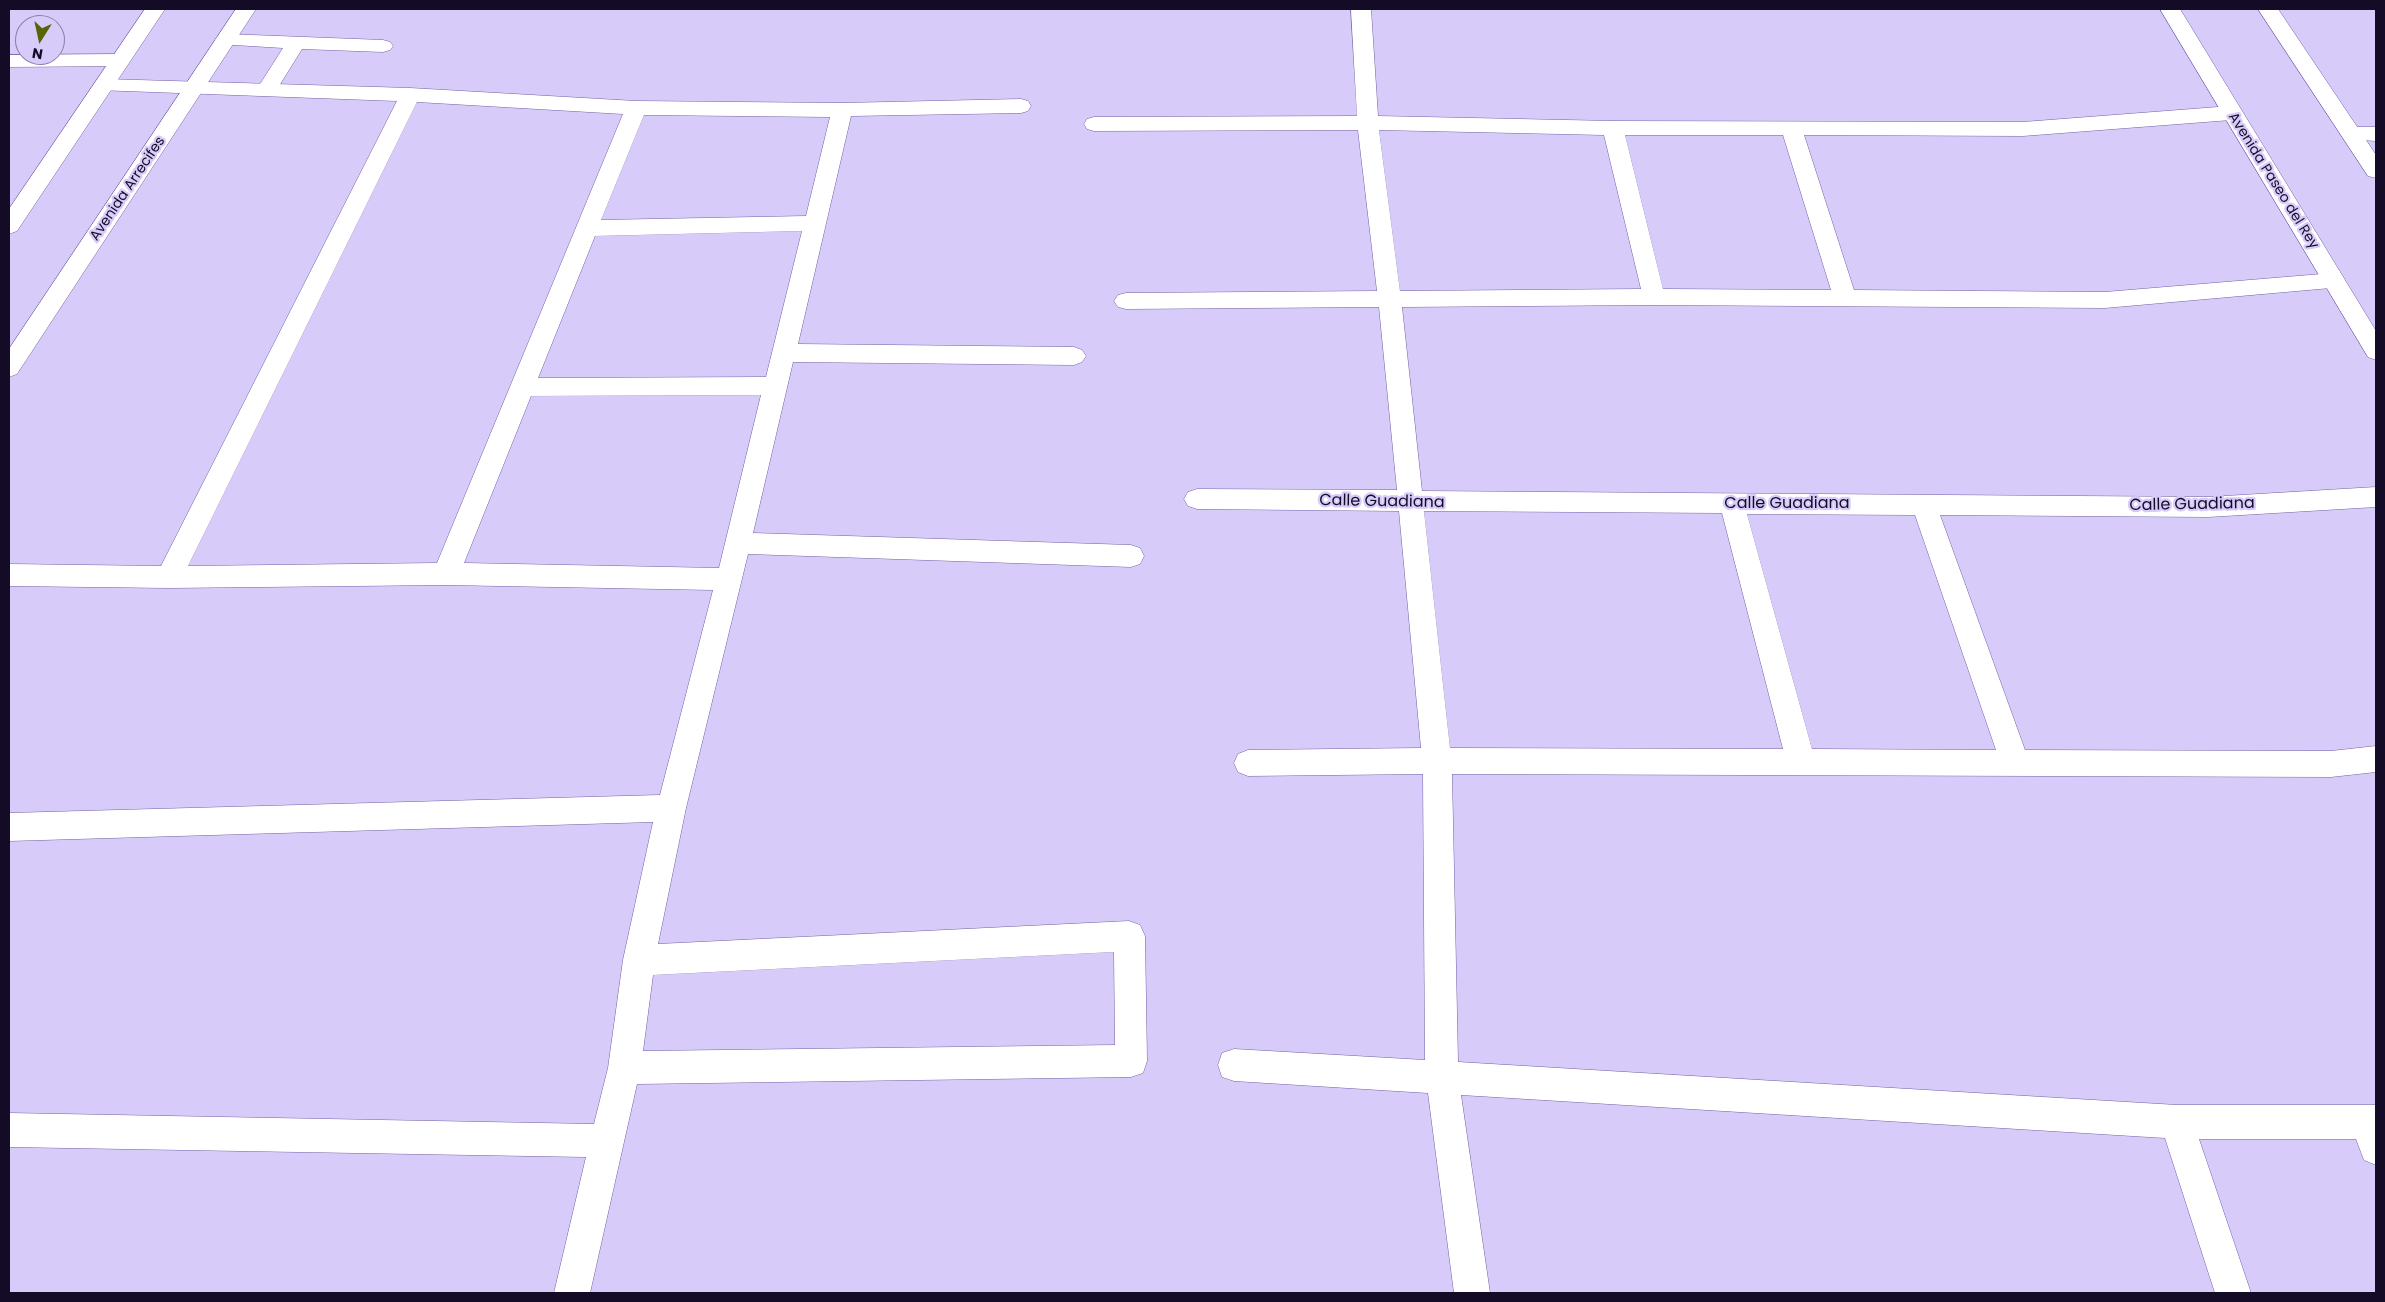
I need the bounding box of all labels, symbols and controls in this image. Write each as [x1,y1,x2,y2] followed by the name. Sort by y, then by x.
[15,15,65,65] north arrow
[31,43,44,65] text: N
[2224,110,2322,252] street label: Avenida Paseo del Rey
[87,134,169,244] street label: Avenida Arrecifes
[1319,491,1445,513] street label: Calle Guadiana
[1724,494,1850,514] street label: Calle Guadiana
[2129,494,2255,516] street label: Calle Guadiana

